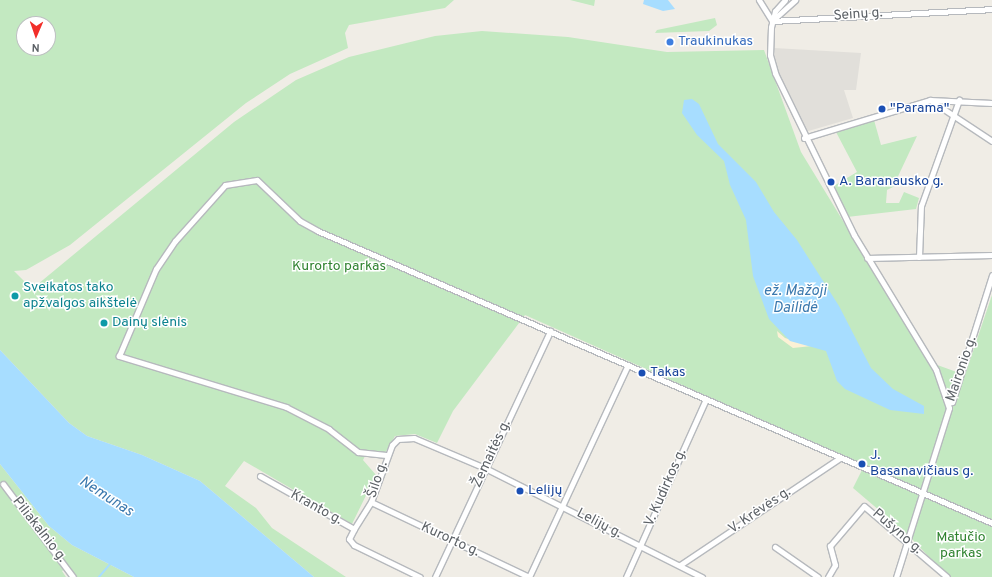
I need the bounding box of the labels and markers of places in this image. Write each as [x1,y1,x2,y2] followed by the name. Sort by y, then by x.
[678,34,753,50] place label: Traukinukas
[665,37,675,47] marker: Traukinukas
[890,101,949,117] place label: "Parama"
[877,104,887,114] marker: "Parama"
[839,174,943,190] place label: A. Baranausko g.
[826,177,836,187] marker: A. Baranausko g.
[23,280,137,312] place label: Sveikatos tako apžvalgos aikštelė
[10,291,20,301] marker: Sveikatos tako apžvalgos aikštelė
[112,315,187,331] place label: Dainų slėnis
[99,318,109,328] marker: Dainų slėnis
[650,365,686,381] place label: Takas
[637,368,647,378] marker: Takas
[870,448,973,480] place label: J. Basanavičiaus g.
[857,459,867,469] marker: J. Basanavičiaus g.
[528,483,562,499] place label: Lelijų
[515,486,525,496] marker: Lelijų

